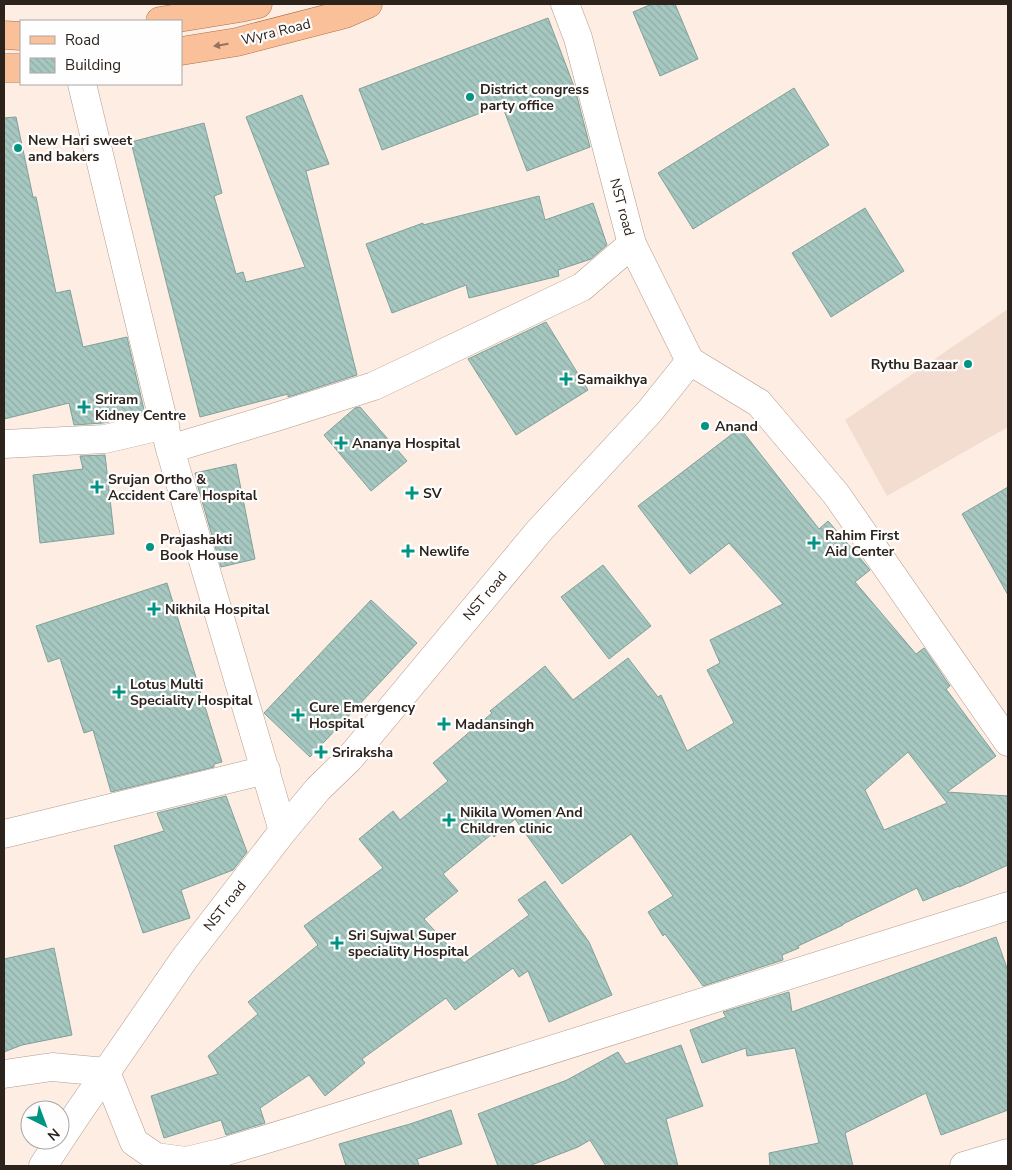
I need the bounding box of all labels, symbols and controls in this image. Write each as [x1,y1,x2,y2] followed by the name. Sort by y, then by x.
[239,14,313,50] street label: Wyra Road
[20,20,182,85] legend
[65,30,100,50] text: Road
[212,41,228,49] one-way arrow
[65,55,121,75] text: Building
[480,80,589,115] place label: District congress party office
[464,91,476,103] marker: District congress party office
[28,131,133,166] place label: New Hari sweet and bakers
[12,142,24,154] marker: New Hari sweet and bakers
[605,176,639,238] street label: NST road
[871,355,959,374] place label: Rythu Bazaar
[962,358,974,370] marker: Rythu Bazaar
[577,370,648,389] place label: Samaikhya
[559,372,573,386] marker: Samaikhya
[95,390,187,425] place label: Sriram Kidney Centre
[77,400,91,414] marker: Sriram Kidney Centre
[715,417,758,436] place label: Anand
[699,420,711,432] marker: Anand
[352,434,461,453] place label: Ananya Hospital
[334,436,348,450] marker: Ananya Hospital
[108,470,258,505] place label: Srujan Ortho & Accident Care Hospital
[90,480,104,494] marker: Srujan Ortho & Accident Care Hospital
[423,484,443,503] place label: SV
[405,486,419,500] marker: SV
[825,526,900,561] place label: Rahim First Aid Center
[160,530,239,565] place label: Prajashakti Book House
[807,536,821,550] marker: Rahim First Aid Center
[144,541,156,553] marker: Prajashakti Book House
[419,542,470,561] place label: Newlife
[401,544,415,558] marker: Newlife
[459,567,511,625] street label: NST road
[165,600,270,619] place label: Nikhila Hospital
[147,602,161,616] marker: Nikhila Hospital
[130,675,253,710] place label: Lotus Multi Speciality Hospital
[112,685,126,699] marker: Lotus Multi Speciality Hospital
[309,698,416,733] place label: Cure Emergency Hospital
[291,708,305,722] marker: Cure Emergency Hospital
[455,715,534,734] place label: Madansingh
[437,717,451,731] marker: Madansingh
[332,743,393,762] place label: Sriraksha
[314,745,328,759] marker: Sriraksha
[460,803,583,838] place label: Nikila Women And Children clinic
[442,813,456,827] marker: Nikila Women And Children clinic
[199,877,251,935] street label: NST road
[348,926,469,961] place label: Sri Sujwal Super speciality Hospital
[330,936,344,950] marker: Sri Sujwal Super speciality Hospital
[20,1100,70,1150] north arrow
[43,1124,64,1145] text: N

